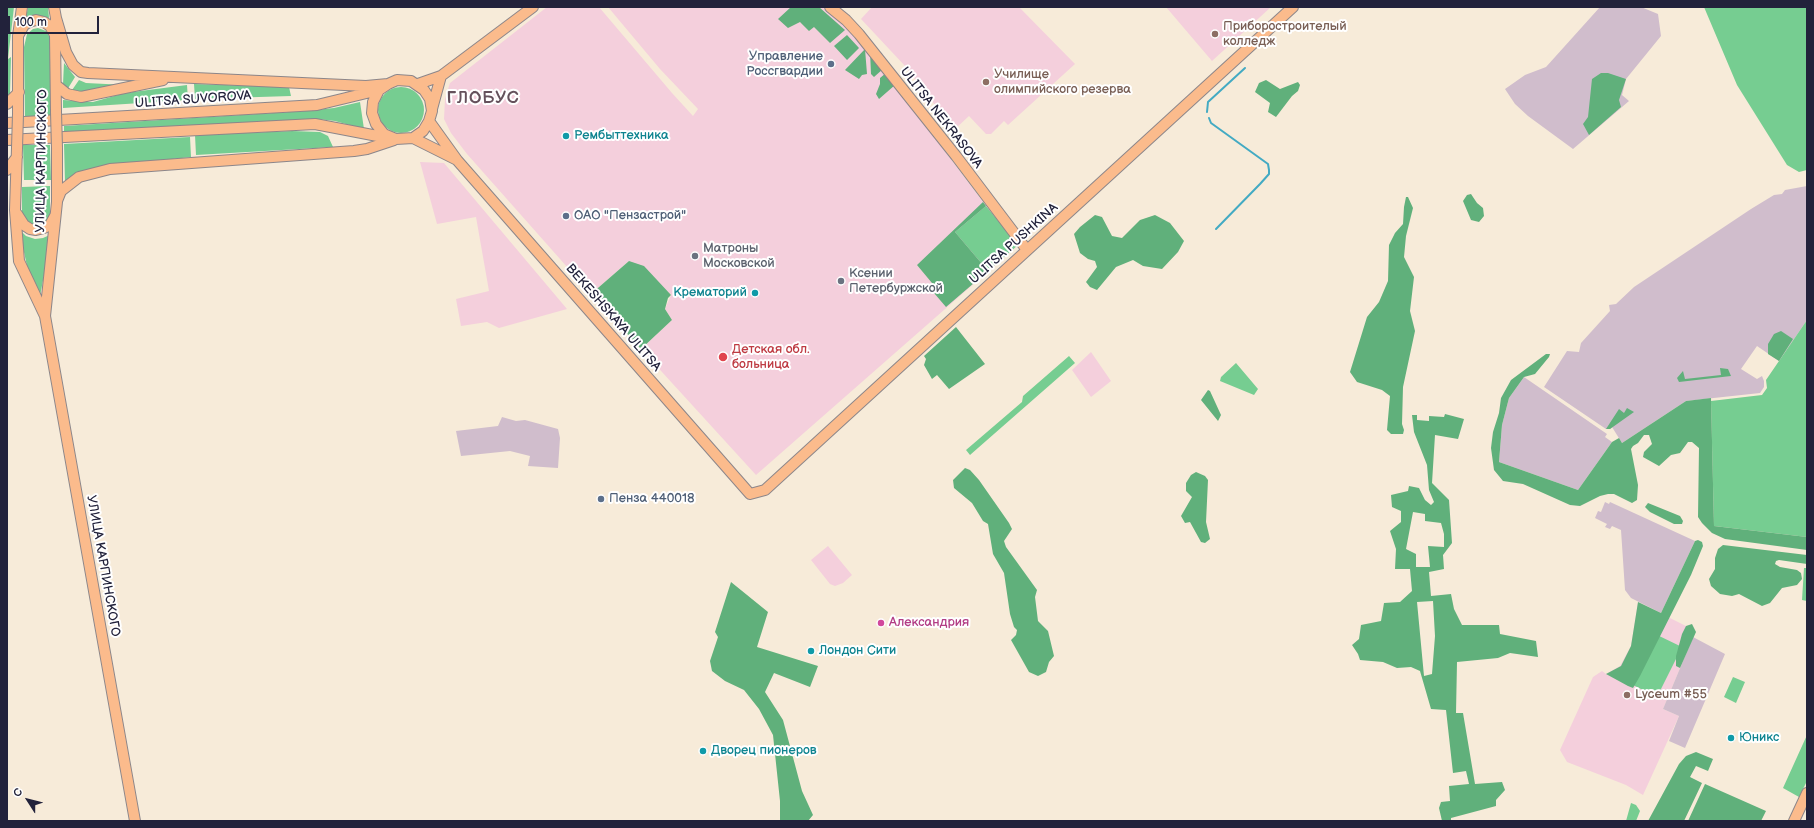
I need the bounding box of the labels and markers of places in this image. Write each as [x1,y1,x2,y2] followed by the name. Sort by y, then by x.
[1223,19,1347,50] place label: Приборостроителый колледж
[1210,29,1220,39] marker: Приборостроителый колледж
[746,49,823,80] place label: Управление Россгвардии
[826,59,836,69] marker: Управление Россгвардии
[994,67,1131,98] place label: Училище олимпийского резерва
[981,77,991,87] marker: Училище олимпийского резерва
[574,128,669,144] place label: Рембыттехника
[561,131,571,141] marker: Рембыттехника
[574,208,686,224] place label: ОАО "Пензастрой"
[561,211,571,221] marker: ОАО "Пензастрой"
[703,241,775,272] place label: Матроны Московской
[690,251,700,261] marker: Матроны Московской
[849,266,943,297] place label: Ксении Петербуржской
[836,276,846,286] marker: Ксении Петербуржской
[673,285,747,301] place label: Крематорий
[750,288,760,298] marker: Крематорий
[732,342,810,373] place label: Детская обл. больница
[717,351,729,363] marker: Детская обл. больница
[609,491,695,507] place label: Пенза 440018
[596,494,606,504] marker: Пенза 440018
[889,615,969,631] place label: Александрия
[876,618,886,628] marker: Александрия
[819,643,896,659] place label: Лондон Сити
[806,646,816,656] marker: Лондон Сити
[1635,687,1707,703] place label: Lyceum #55
[1622,690,1632,700] marker: Lyceum #55
[1739,730,1779,746] place label: Юникс
[1726,733,1736,743] marker: Юникс
[711,743,817,759] place label: Дворец пионеров
[698,746,708,756] marker: Дворец пионеров

